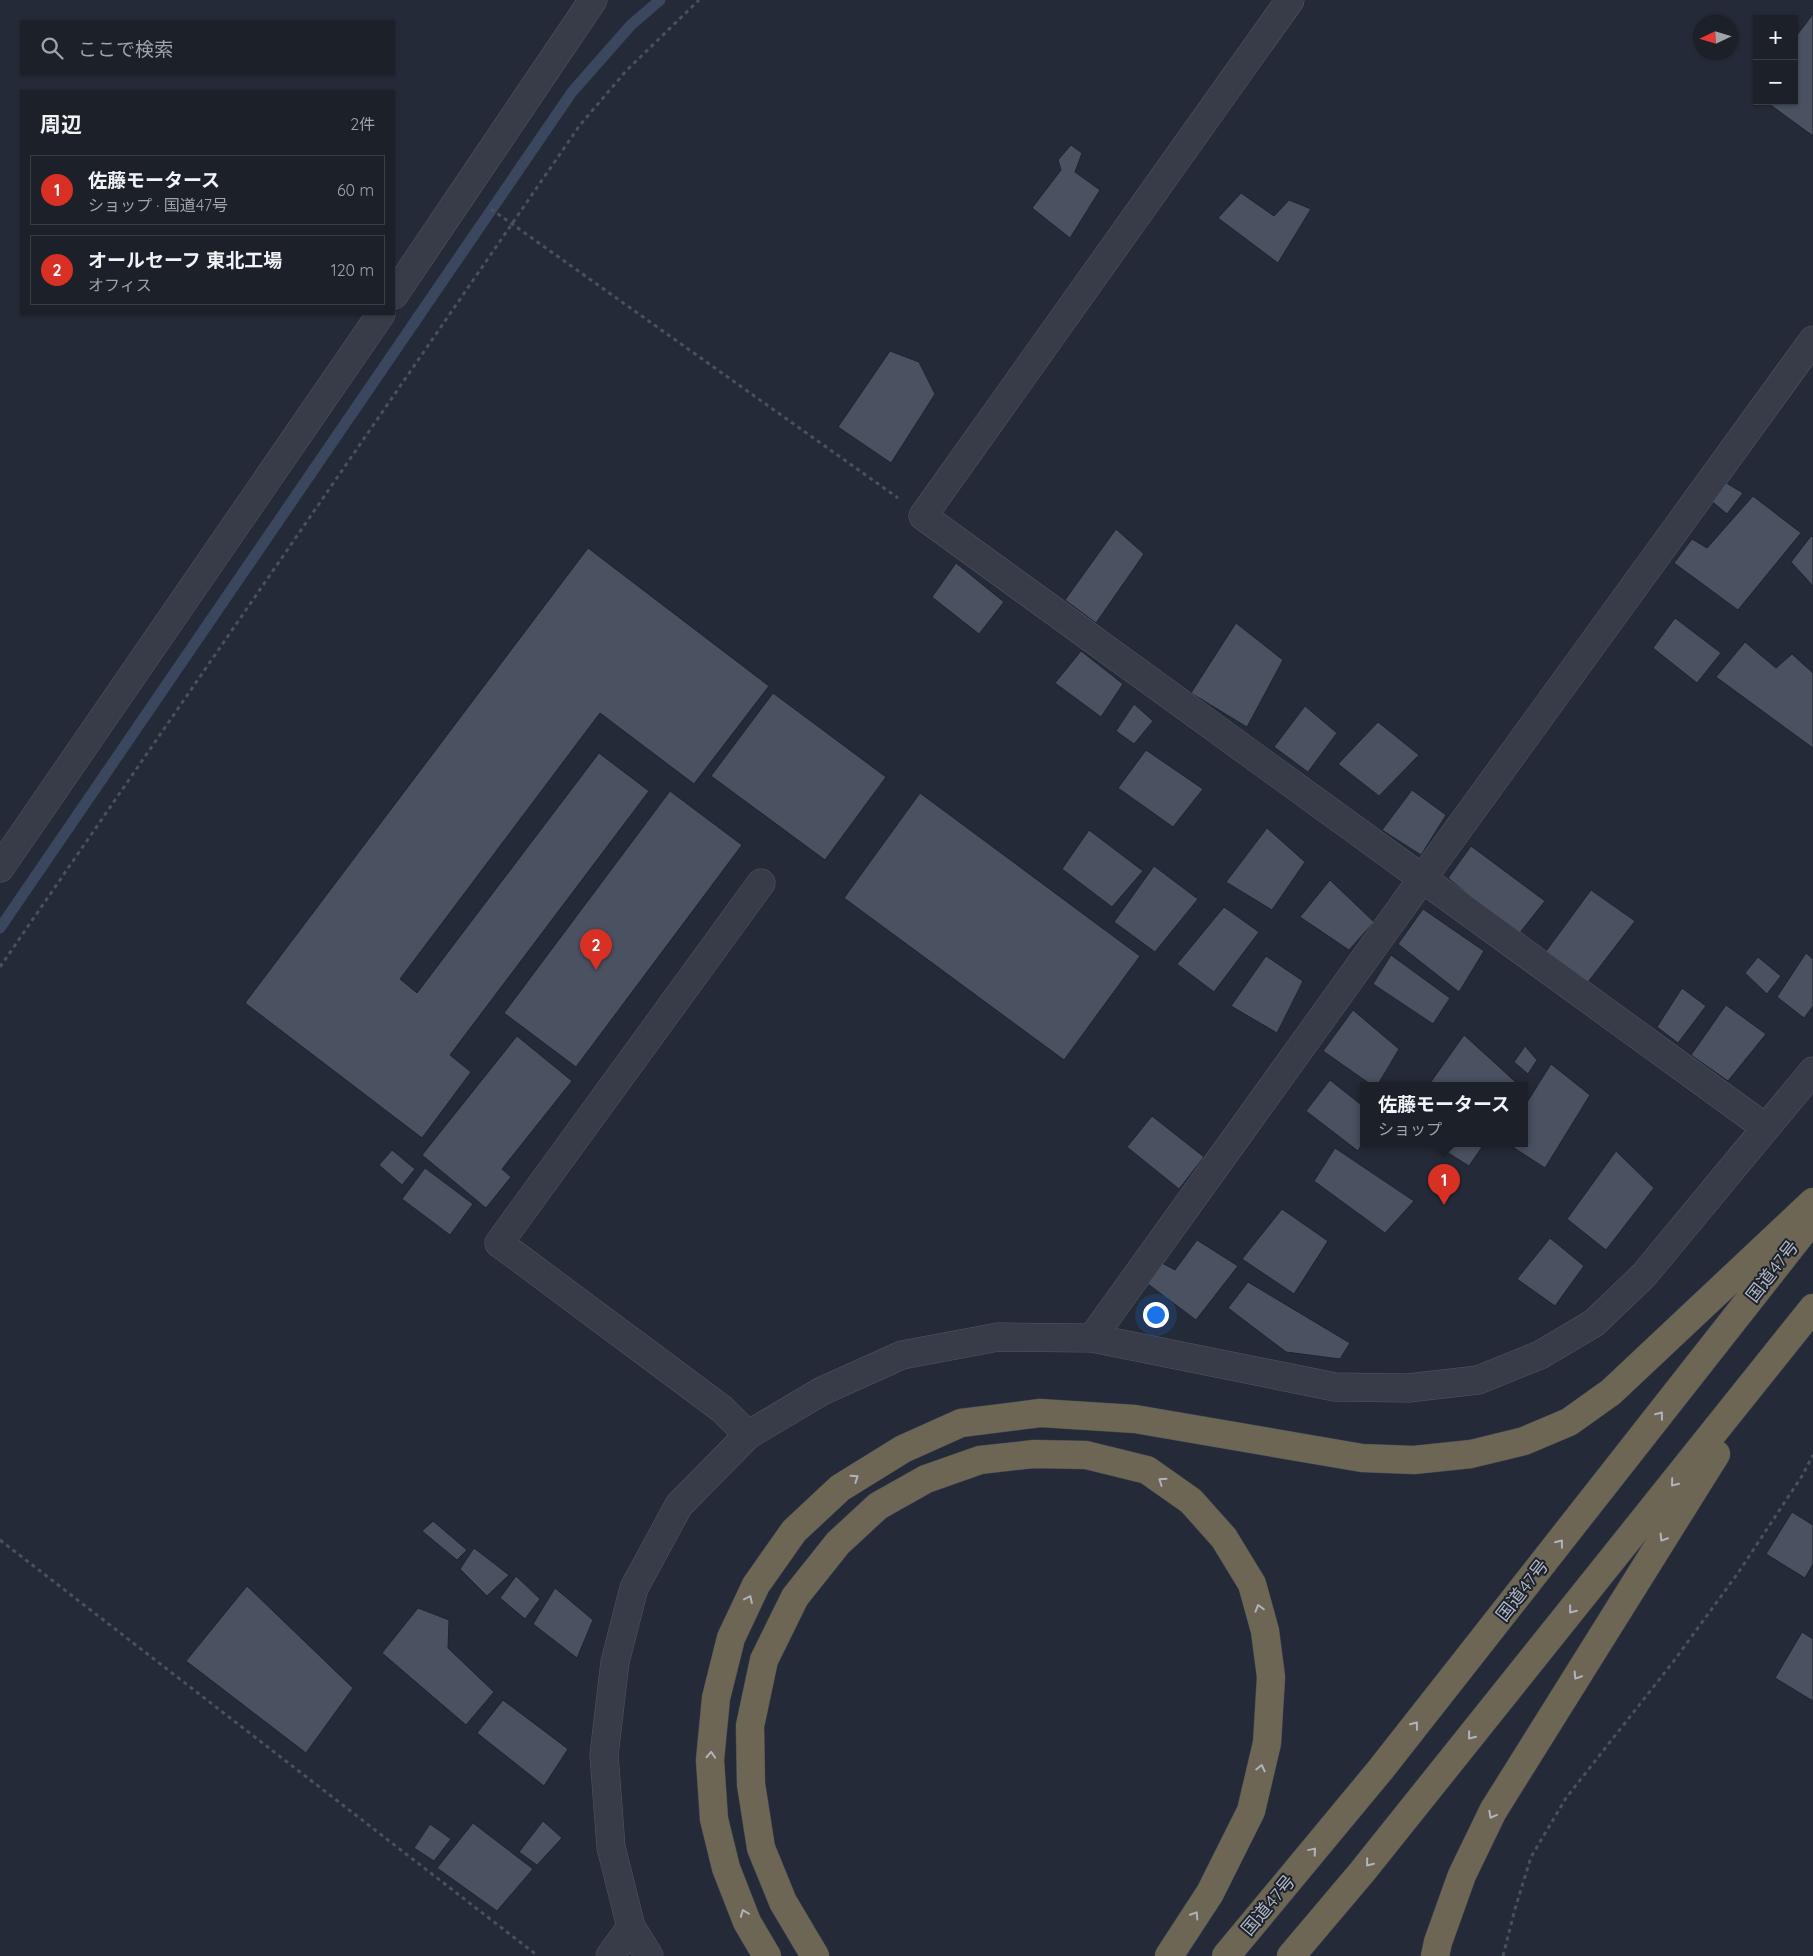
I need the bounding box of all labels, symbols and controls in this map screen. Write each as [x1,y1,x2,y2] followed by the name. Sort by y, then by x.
[1693,15,1738,60] north arrow
[1753,15,1798,105] map controls
[1753,15,1798,60] button: +
[20,20,395,75] search box
[38,34,66,62] icon: search
[78,37,173,61] text: ここで検索
[1753,60,1798,105] button: −
[40,111,82,137] text: 周辺
[350,114,375,134] text: 2件
[88,168,220,192] text: 佐藤モータース
[54,180,60,200] text: 1
[337,180,374,200] text: 60 m
[88,195,228,215] text: ショップ · 国道47号
[88,248,282,272] text: オールセーフ 東北工場
[52,260,62,280] text: 2
[331,260,374,280] text: 120 m
[88,275,152,295] text: オフィス
[580,929,612,970] pin: 2
[1360,1082,1528,1147] popup
[1378,1092,1510,1116] text: 佐藤モータース
[1378,1119,1442,1139] text: ショップ
[1428,1164,1460,1205] pin: 1
[1741,1235,1803,1307] street label: 国道47号
[1143,1302,1169,1328] your location
[1655,1412,1663,1421] one-way arrow
[849,1475,859,1484] one-way arrow
[1671,1477,1679,1486] one-way arrow
[1159,1478,1168,1487] one-way arrow
[1660,1533,1670,1542] one-way arrow
[1554,1540,1562,1549] one-way arrow
[1491,1554,1553,1626] street label: 国道47号
[743,1595,754,1604] one-way arrow
[1254,1604,1264,1612] one-way arrow
[1569,1604,1578,1613] one-way arrow
[1574,1671,1584,1680] one-way arrow
[1410,1722,1418,1731] one-way arrow
[1467,1731,1476,1740] one-way arrow
[706,1751,717,1759] one-way arrow
[1255,1763,1266,1772] one-way arrow
[1488,1809,1498,1818] one-way arrow
[1307,1848,1315,1857] one-way arrow
[1366,1857,1375,1867] one-way arrow
[1236,1870,1300,1940] street label: 国道47号
[740,1909,750,1918] one-way arrow
[1189,1911,1198,1921] one-way arrow

